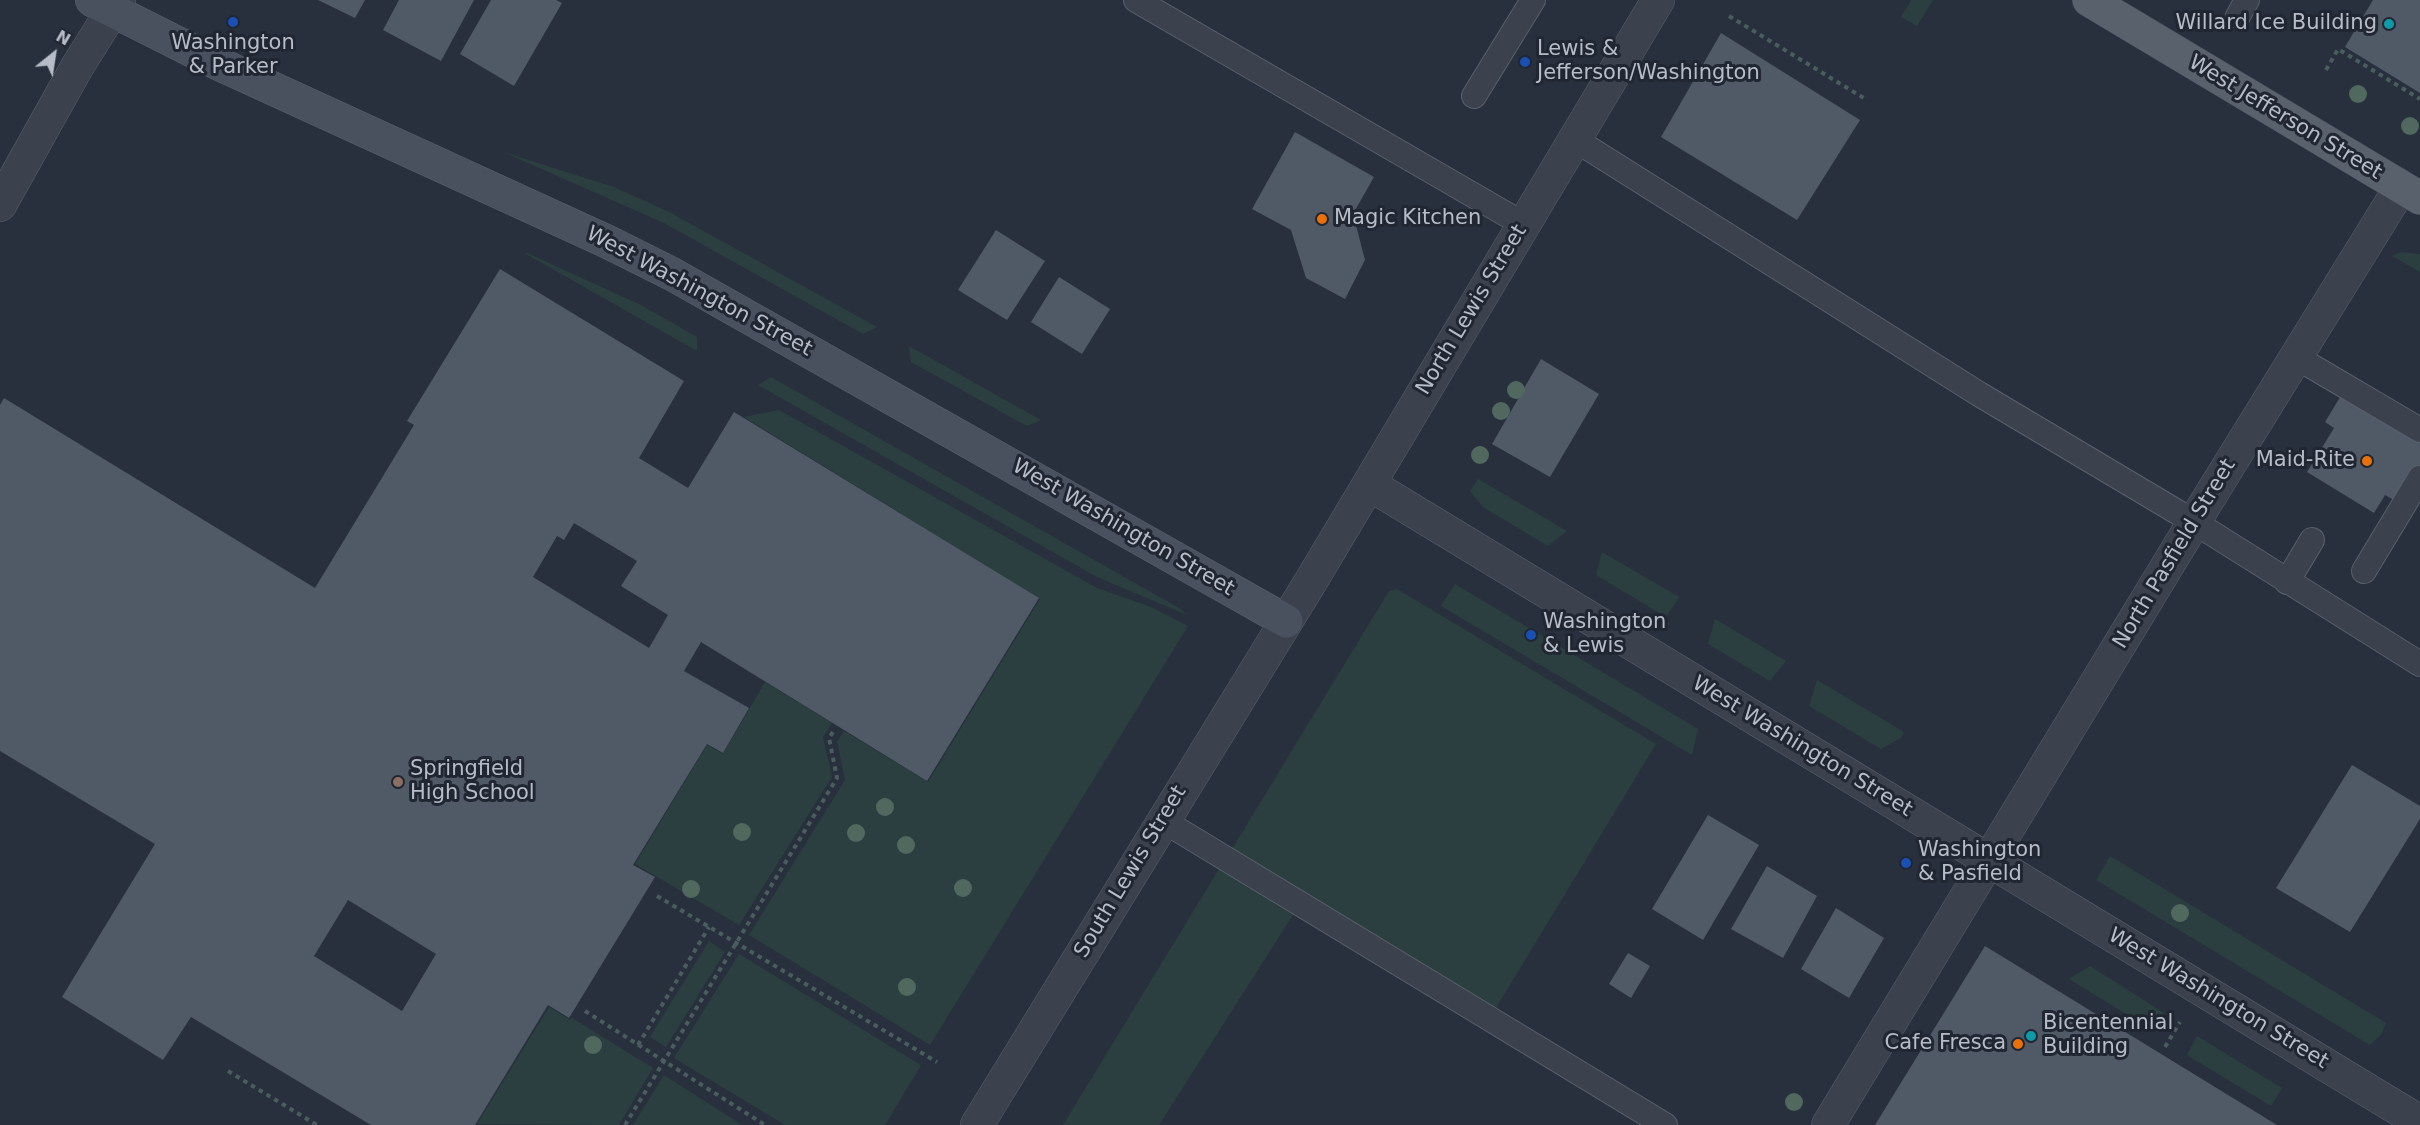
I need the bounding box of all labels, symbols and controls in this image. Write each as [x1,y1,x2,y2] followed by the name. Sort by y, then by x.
[2176,11,2377,37] place label: Willard Ice Building
[226,15,240,29] marker: Washington & Parker
[2382,17,2396,31] marker: Willard Ice Building
[24,24,84,84] north arrow
[53,26,74,50] text: N
[171,31,295,81] place label: Washington & Parker
[1537,37,1760,87] place label: Lewis & Jefferson/Washington
[2184,50,2386,186] street label: West Jefferson Street
[1518,55,1532,69] marker: Lewis & Jefferson/Washington
[1334,206,1481,232] place label: Magic Kitchen
[1315,212,1329,226] marker: Magic Kitchen
[1411,220,1533,400] street label: North Lewis Street
[582,222,816,362] street label: West Washington Street
[2256,448,2355,474] place label: Maid-Rite
[1007,454,1239,602] street label: West Washington Street
[2360,454,2374,468] marker: Maid-Rite
[2108,455,2242,653] street label: North Pasfield Street
[1543,610,1666,660] place label: Washington & Lewis
[1524,628,1538,642] marker: Washington & Lewis
[1687,671,1917,823] street label: West Washington Street
[410,757,535,807] place label: Springfield High School
[391,775,405,789] marker: Springfield High School
[1070,781,1192,963] street label: South Lewis Street
[1918,838,2041,888] place label: Washington & Pasfield
[1899,856,1913,870] marker: Washington & Pasfield
[2103,923,2333,1075] street label: West Washington Street
[2043,1011,2173,1061] place label: Bicentennial Building
[2024,1029,2038,1043] marker: Bicentennial Building
[1884,1031,2006,1057] place label: Cafe Fresca
[2011,1037,2025,1051] marker: Cafe Fresca

